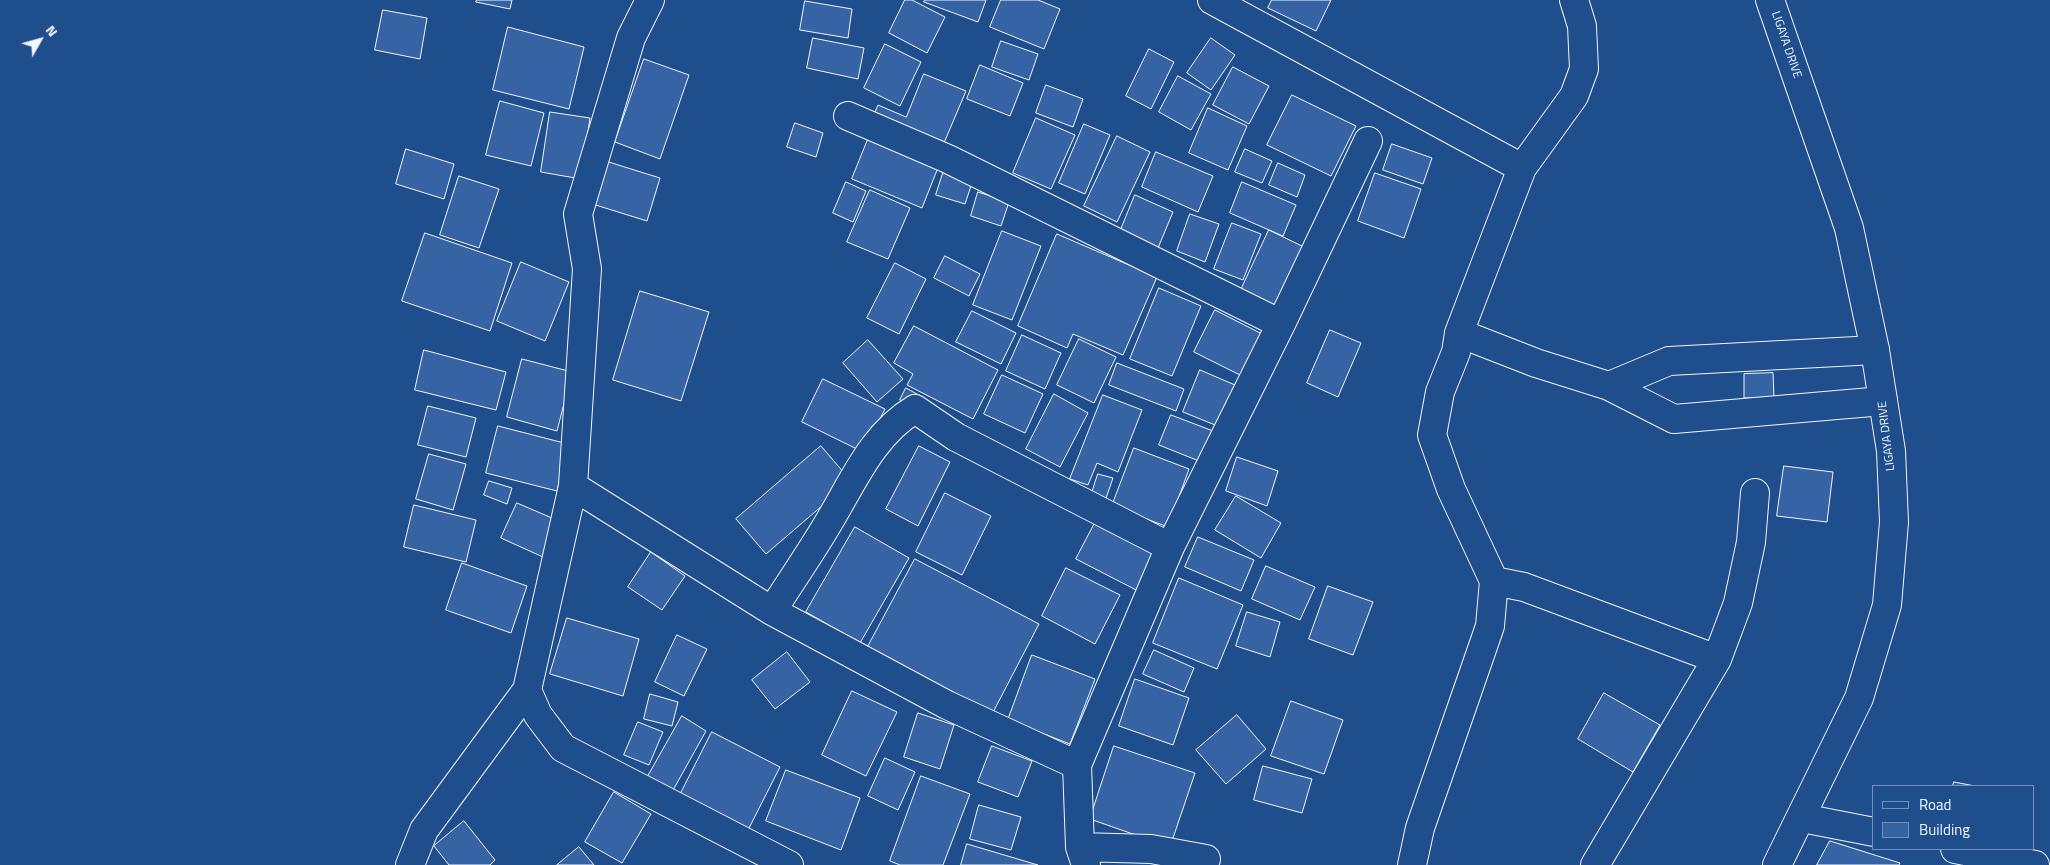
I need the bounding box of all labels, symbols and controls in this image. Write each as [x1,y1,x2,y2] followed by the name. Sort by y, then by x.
[1768,10,1804,80] street label: LIGAYA DRIVE
[15,15,65,65] north arrow
[41,20,63,41] text: N
[1876,400,1898,472] street label: LIGAYA DRIVE
[1872,785,2035,850] legend
[1919,793,1951,816] text: Road
[1919,818,1970,841] text: Building

